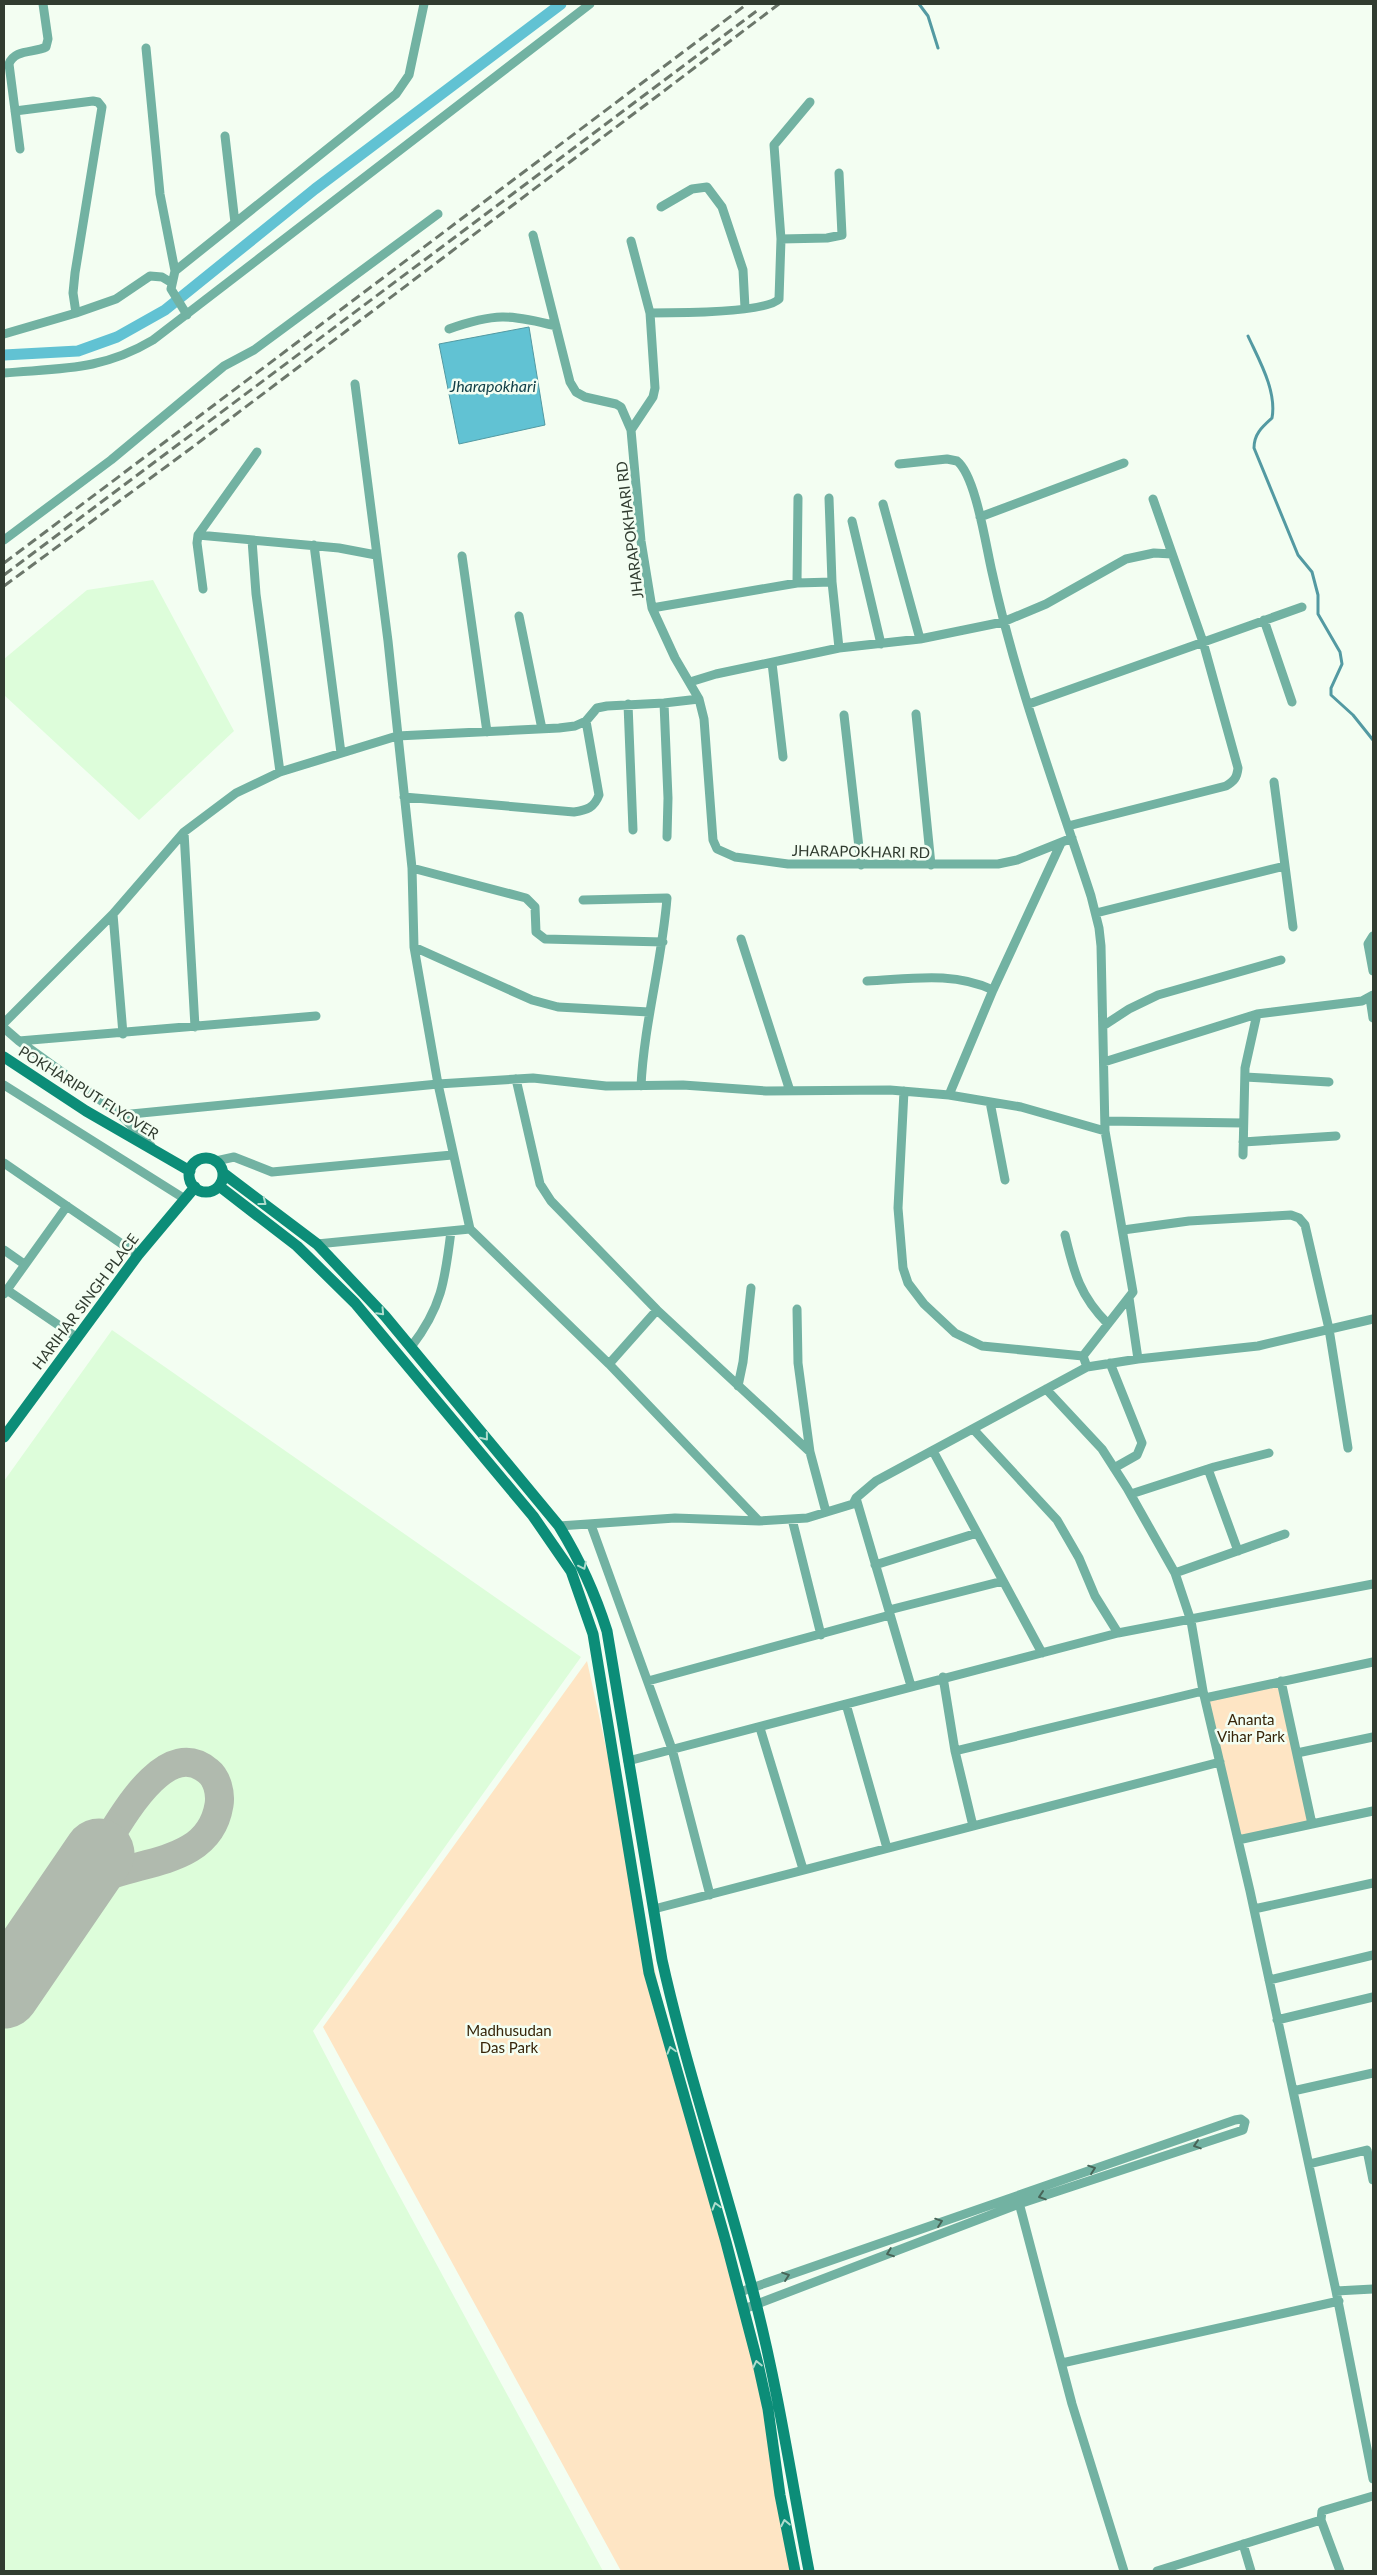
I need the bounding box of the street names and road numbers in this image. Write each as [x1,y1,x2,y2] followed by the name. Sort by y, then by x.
[612,460,646,600] street label: JHARAPOKHARI RD
[792,841,930,861] street label: JHARAPOKHARI RD
[16,1041,163,1143] street label: POKHARIPUT FLYOVER
[28,1230,142,1372] street label: HARIHAR SINGH PLACE

